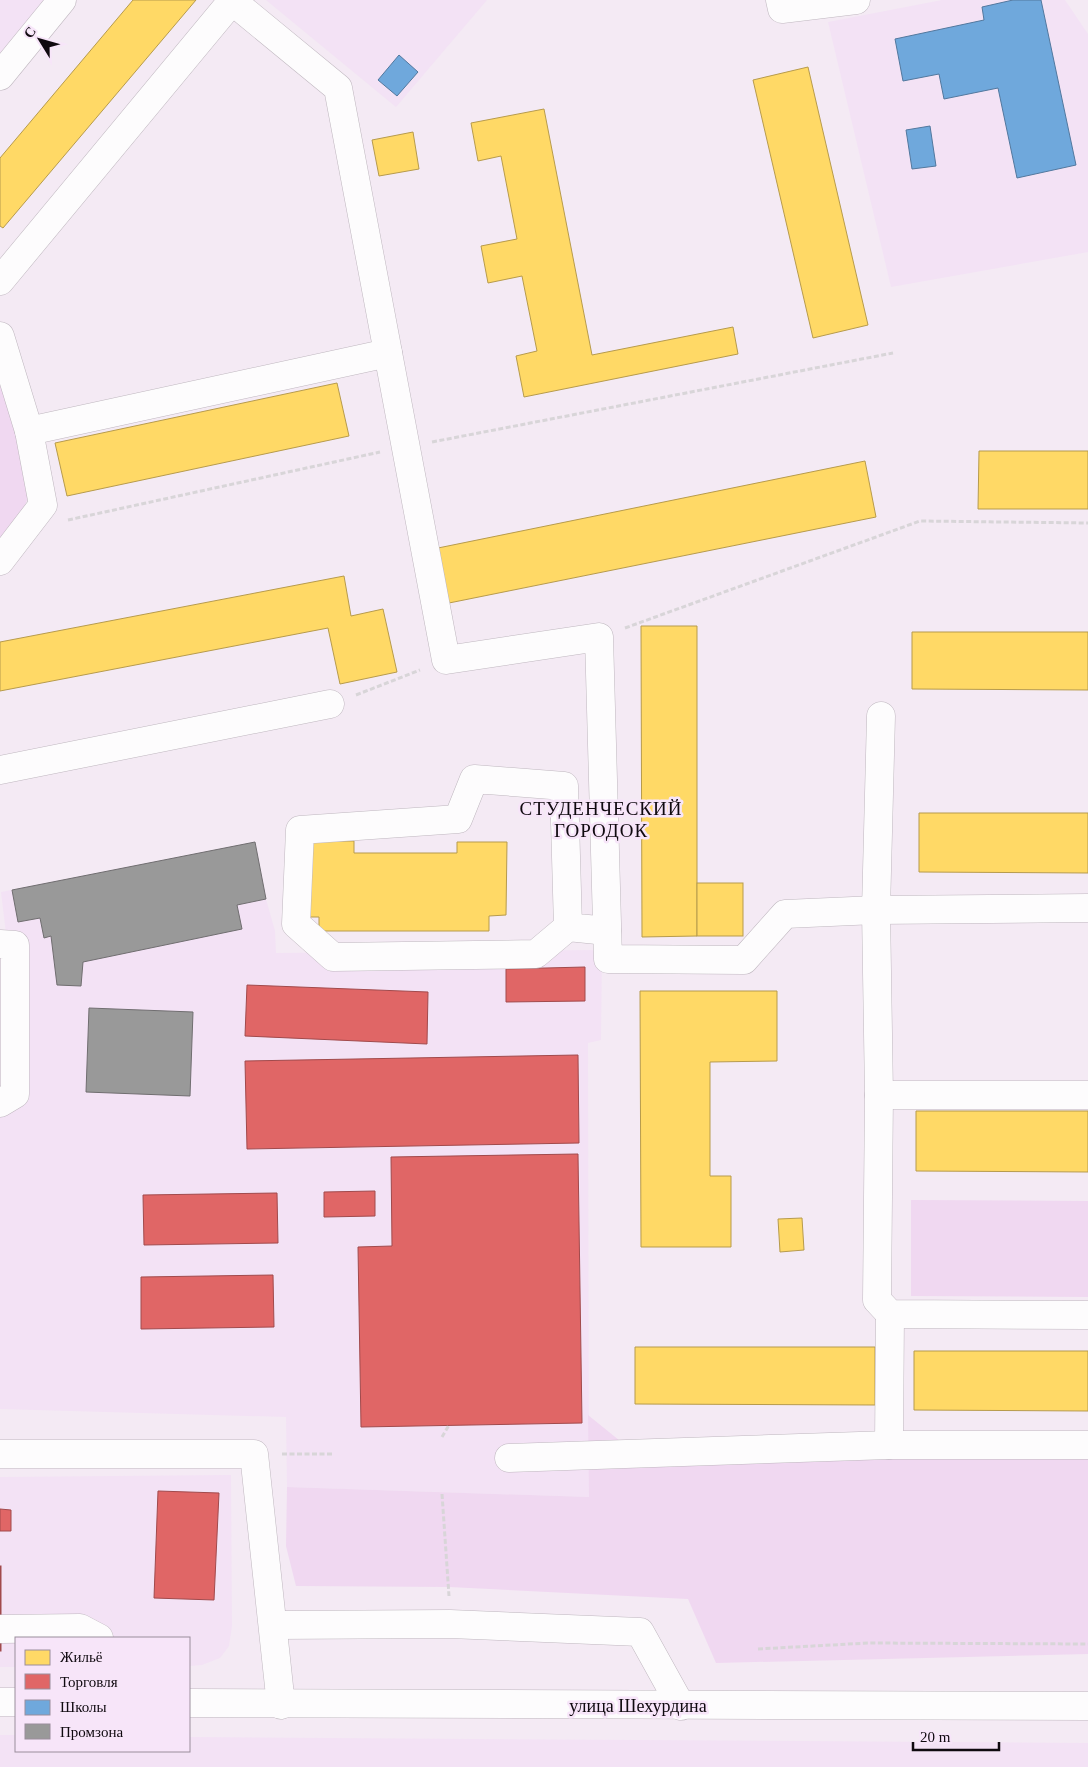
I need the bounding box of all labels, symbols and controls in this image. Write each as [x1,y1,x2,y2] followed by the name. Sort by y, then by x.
[15,15,65,65] north arrow
[21,24,39,41] text: С
[520,798,682,841] district label: СТУДЕНЧЕСКИЙ ГОРОДОК
[15,1637,190,1752] legend
[60,1649,103,1665] text: Жильё
[60,1674,118,1690] text: Торговля
[569,1696,707,1716] street label: улица Шехурдина
[60,1699,107,1715] text: Школы
[913,1720,999,1752] scale bar
[60,1724,123,1740] text: Промзона
[920,1729,951,1745] text: 20 m

